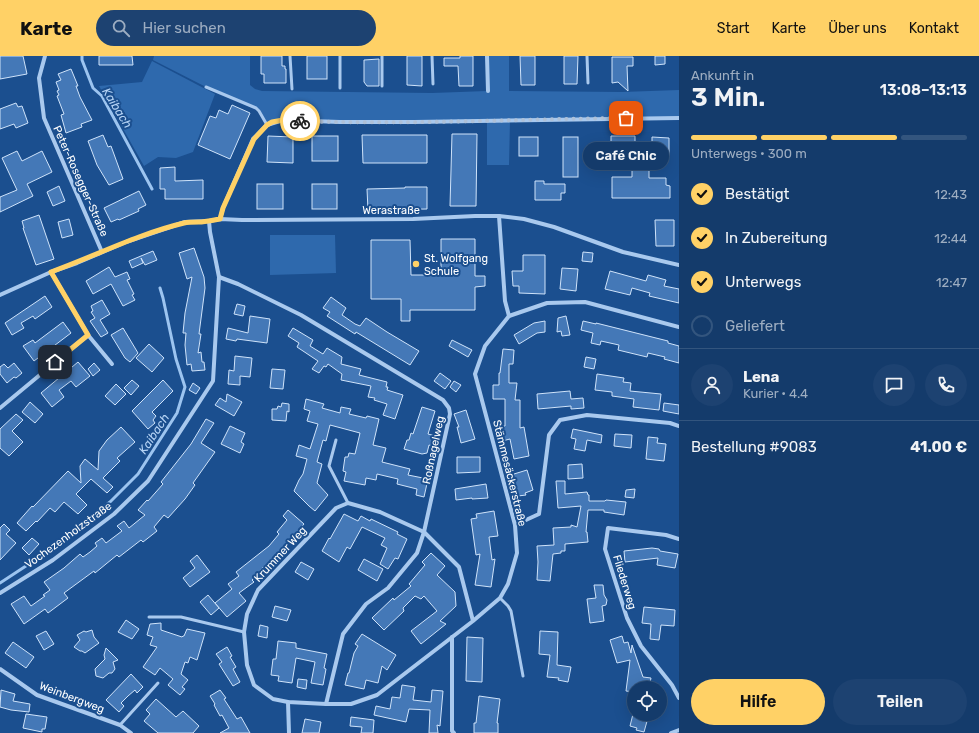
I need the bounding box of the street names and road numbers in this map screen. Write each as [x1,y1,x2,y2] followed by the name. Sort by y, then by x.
[50,124,111,239] street label: Peter-Rosegger-Straße
[362,204,420,217] street label: Werastraße
[420,415,447,485] street label: Roßnagelweg
[490,419,529,528] street label: Stämmesäckerstraße
[22,500,114,571] street label: Vochezenholzstraße
[251,524,309,585] street label: Krummer Weg
[610,553,639,611] street label: Fliederweg
[37,679,106,716] street label: Weinbergweg

